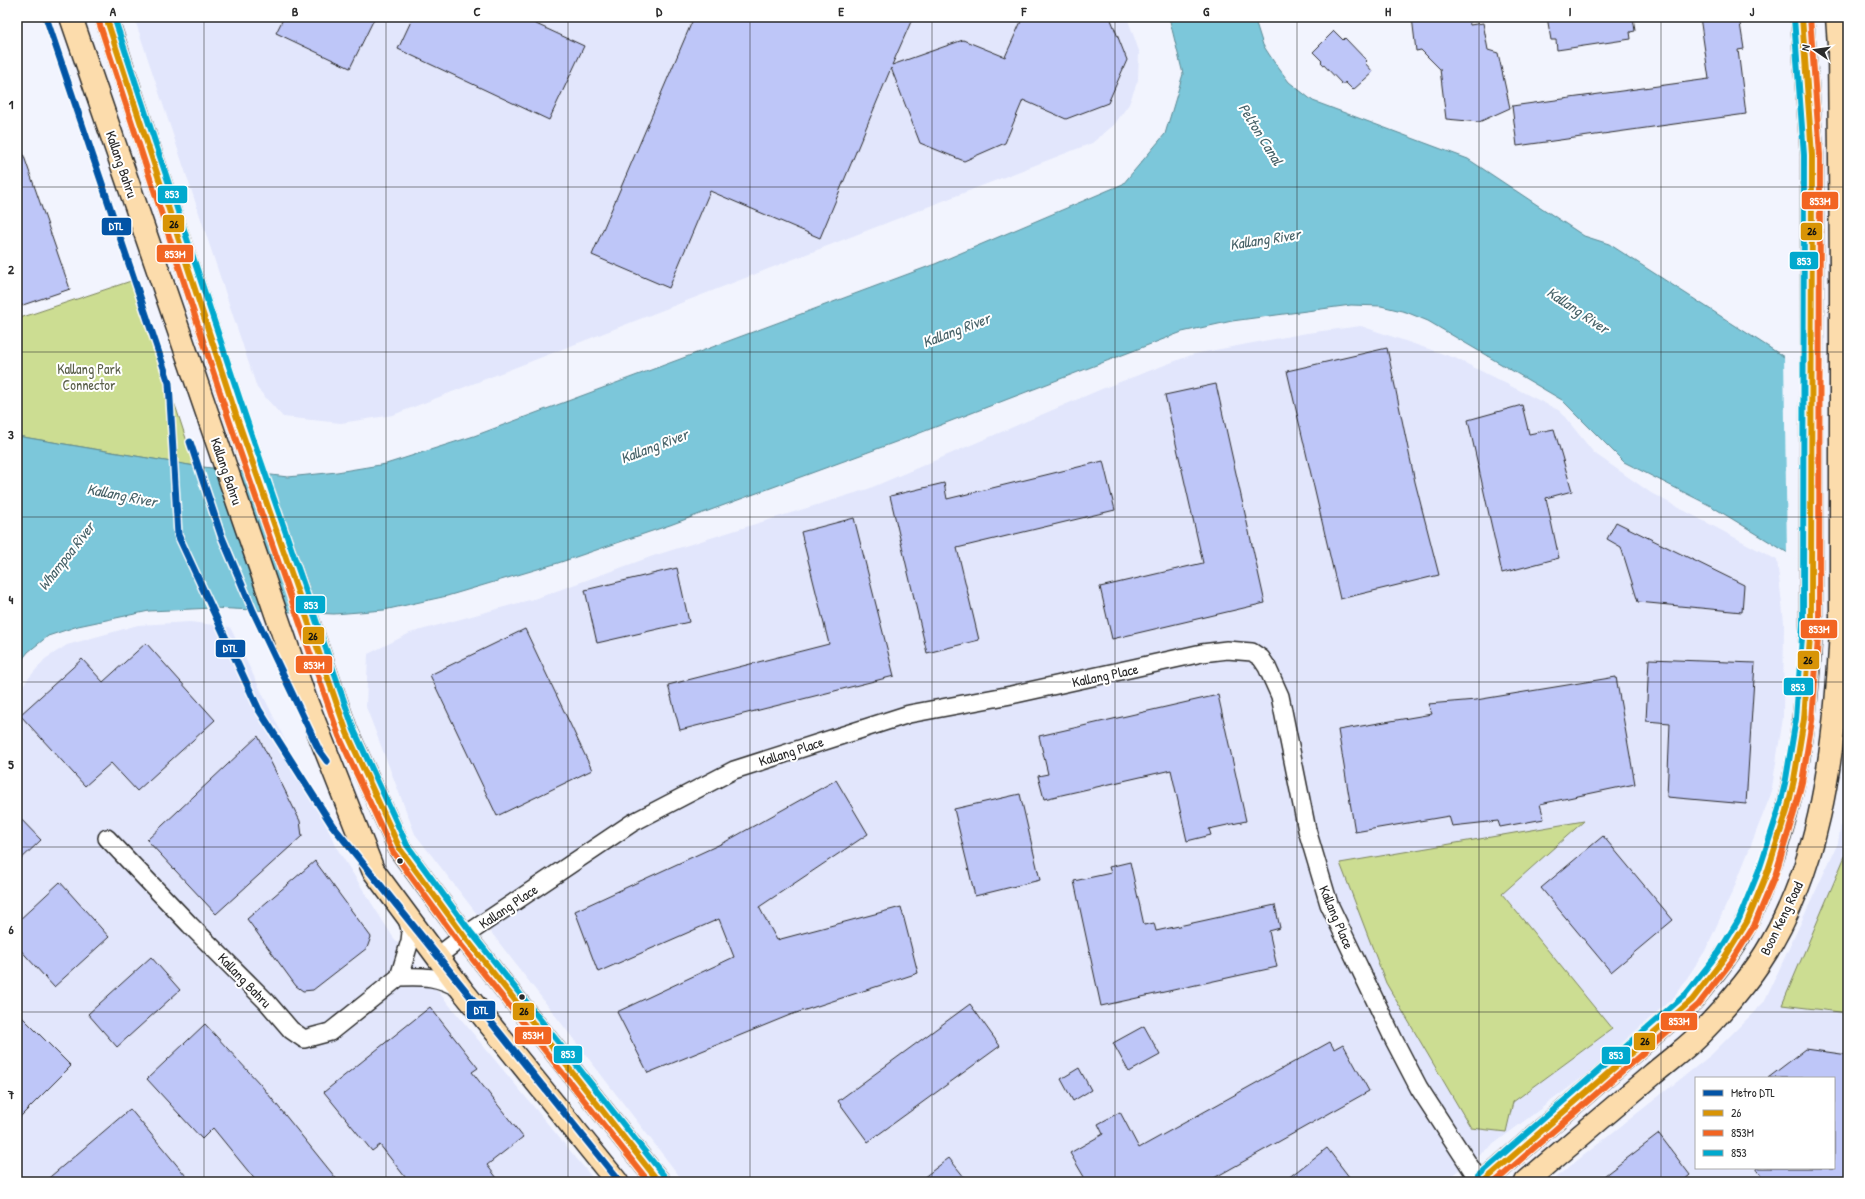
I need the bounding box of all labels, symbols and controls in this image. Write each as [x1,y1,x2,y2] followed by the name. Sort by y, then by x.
[110,2,117,20] text: A
[292,2,299,20] text: B
[473,2,481,20] text: C
[656,2,663,20] text: D
[838,2,844,20] text: E
[1021,2,1028,20] text: F
[1203,2,1210,20] text: G
[1385,2,1391,20] text: H
[1568,2,1572,20] text: I
[1750,2,1755,20] text: J
[1795,30,1835,70] north arrow
[1798,43,1813,52] text: N
[9,95,14,113] text: 1
[1234,99,1289,170] water label: Pelton Canal
[101,128,142,201] street label: Kallang Bahru
[157,185,188,204] line badge: 853
[165,187,179,201] text: 853
[1801,191,1839,210] line badge: 853M
[1810,194,1831,208] text: 853M
[162,214,185,233] line badge: 26
[101,217,132,236] line badge: DTL
[169,217,179,231] text: 26
[109,219,124,233] text: DTL
[1800,222,1823,241] line badge: 26
[1228,223,1304,255] water label: Kallang River
[1807,224,1817,238] text: 26
[156,244,194,263] line badge: 853M
[165,247,186,261] text: 853M
[1789,251,1819,270] line badge: 853
[1797,254,1811,268] text: 853
[8,260,15,278] text: 2
[1543,281,1615,340] water label: Kallang River
[919,307,995,353] water label: Kallang River
[57,359,121,394] park label: Kallang Park Connector
[617,423,693,469] water label: Kallang River
[8,425,14,443] text: 3
[206,435,247,508] street label: Kallang Bahru
[85,478,161,512] water label: Kallang River
[33,516,101,595] water label: Whampoa River
[9,590,14,608] text: 4
[295,595,326,614] line badge: 853
[304,598,318,612] text: 853
[1800,619,1838,639] line badge: 853M
[1809,622,1830,636] text: 853M
[302,626,325,645] line badge: 26
[308,629,318,643] text: 26
[215,639,246,658] line badge: DTL
[223,641,238,655] text: DTL
[1797,650,1820,670] line badge: 26
[1803,653,1813,667] text: 26
[295,655,333,674] line badge: 853M
[304,658,325,672] text: 853M
[1070,659,1140,692] street label: Kallang Place
[1783,677,1814,696] line badge: 853
[1791,680,1805,694] text: 853
[756,731,827,771] street label: Kallang Place
[8,755,14,773] text: 5
[395,856,405,866] unlabelled marker
[1755,878,1808,958] street label: Boon Keng Road
[475,879,542,933] street label: Kallang Place
[1314,882,1359,952] street label: Kallang Place
[8,920,14,938] text: 6
[213,948,276,1013] street label: Kallang Bahru
[517,992,527,1002] unlabelled marker
[466,1000,496,1020] line badge: DTL
[512,1002,535,1021] line badge: 26
[474,1003,489,1017] text: DTL
[519,1004,529,1018] text: 26
[1660,1012,1698,1031] line badge: 853M
[1669,1014,1690,1028] text: 853M
[514,1026,552,1045] line badge: 853M
[523,1028,544,1042] text: 853M
[1633,1032,1656,1051] line badge: 26
[1640,1034,1650,1048] text: 26
[553,1045,583,1064] line badge: 853
[1601,1046,1631,1065] line badge: 853
[561,1047,575,1061] text: 853
[1609,1048,1623,1062] text: 853
[1695,1077,1835,1169] legend
[1731,1084,1776,1101] text: Metro DTL
[7,1085,15,1103] text: 7
[1731,1104,1742,1121] text: 26
[1731,1124,1754,1141] text: 853M
[1731,1144,1747,1161] text: 853

